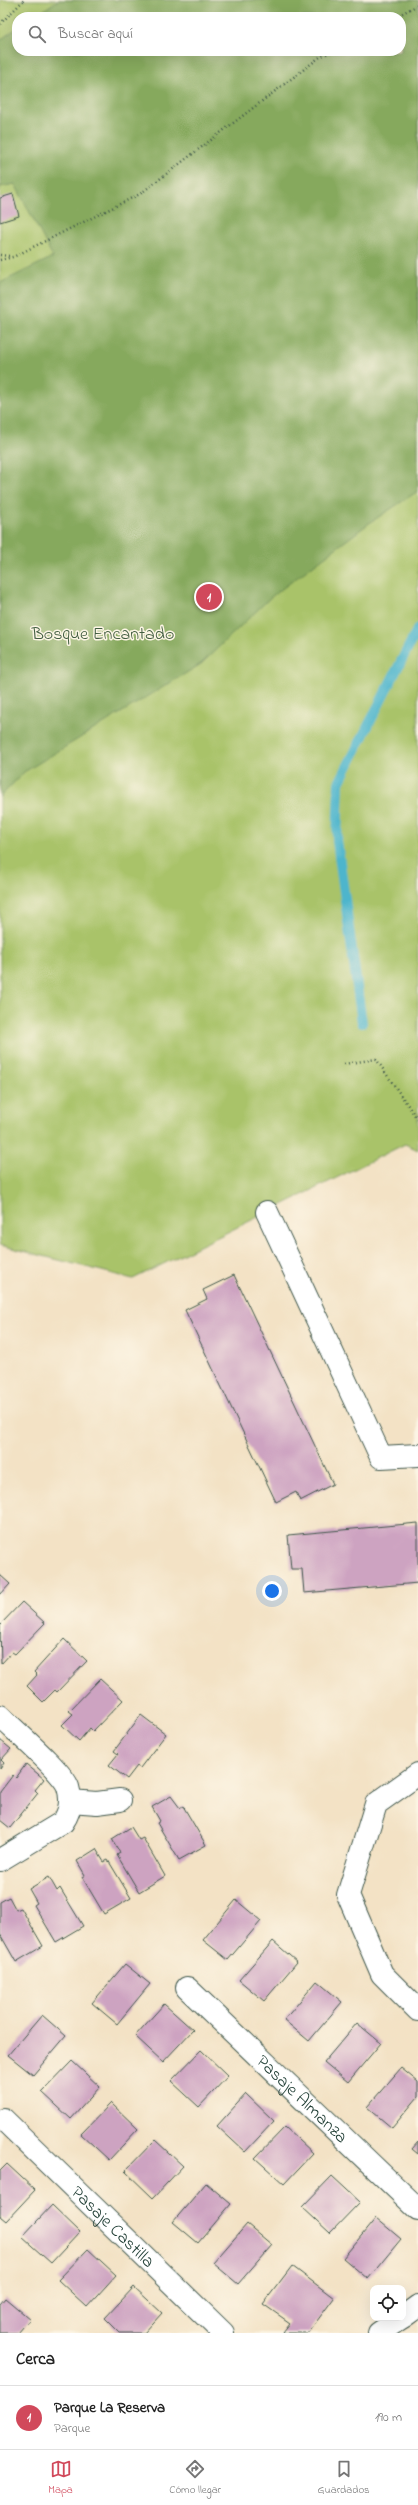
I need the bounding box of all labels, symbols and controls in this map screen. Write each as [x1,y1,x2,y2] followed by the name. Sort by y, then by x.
[12,12,406,56] search box
[26,23,48,45] icon: search
[58,23,133,45] text: Buscar aquí
[196,582,222,612] pin: 1
[31,622,174,648] park label: Bosque Encantado
[262,1581,282,1601] your location
[250,2050,353,2150] street label: Pasaje Almanza
[64,2181,160,2275] street label: Pasaje Castilla
[370,2285,406,2321] map controls
[370,2285,406,2321] button: locate
[16,2347,55,2372] text: Cerca
[54,2397,165,2419] text: Parque La Reserva
[27,2408,31,2427] text: 1
[375,2408,402,2427] text: 190 m
[54,2419,90,2438] text: Parque
[48,2458,73,2498] tab: Mapa
[169,2458,221,2498] tab: Cómo llegar
[318,2458,370,2498] tab: Guardados

